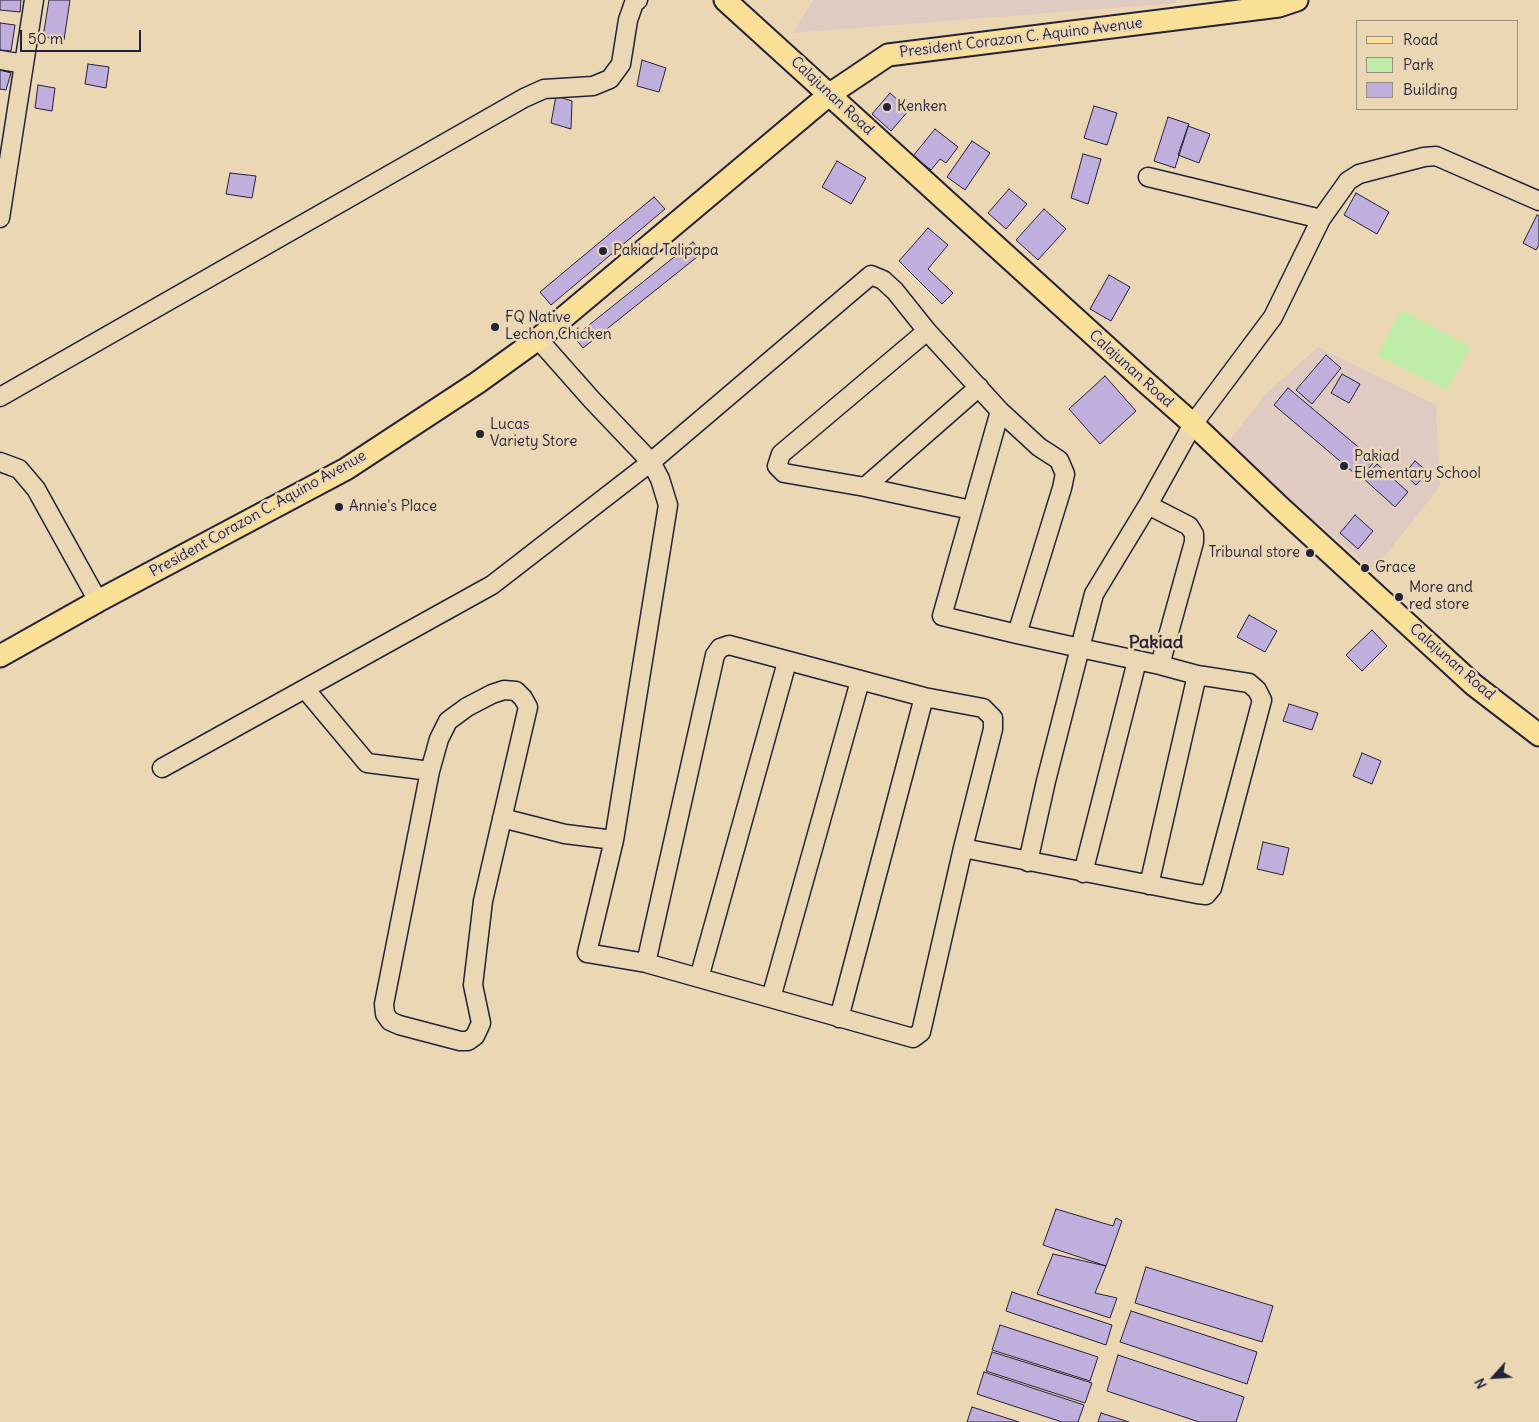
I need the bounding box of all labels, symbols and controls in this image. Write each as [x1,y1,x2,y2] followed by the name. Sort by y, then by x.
[898,14,1144,62] street label: President Corazon C. Aquino Avenue
[22,20,144,52] scale bar
[1356,20,1519,110] legend
[28,29,63,48] text: 50 m
[1403,30,1438,49] text: Road
[787,53,877,139] street label: Calajunan Road
[1403,55,1434,74] text: Park
[1403,80,1458,99] text: Building
[897,98,947,116] place label: Kenken
[881,101,893,113] marker: Kenken
[613,242,719,260] place label: Pakiad Talipapa
[597,245,609,257] marker: Pakiad Talipapa
[505,309,612,344] place label: FQ Native Lechon Chicken
[489,321,501,333] marker: FQ Native Lechon Chicken
[1085,327,1177,411] street label: Calajunan Road
[490,416,577,451] place label: Lucas Variety Store
[474,428,486,440] marker: Lucas Variety Store
[147,447,369,581] street label: President Corazon C. Aquino Avenue
[1354,448,1481,483] place label: Pakiad Elementary School
[1338,460,1350,472] marker: Pakiad Elementary School
[349,498,437,516] place label: Annie's Place
[333,501,345,513] marker: Annie's Place
[1208,544,1300,562] place label: Tribunal store
[1304,547,1316,559] marker: Tribunal store
[1375,559,1416,577] place label: Grace
[1359,562,1371,574] marker: Grace
[1409,579,1473,614] place label: More and red store
[1393,591,1405,603] marker: More and red store
[1406,620,1498,704] street label: Calajunan Road
[1129,632,1183,654] district label: Pakiad
[1469,1352,1519,1402] north arrow
[1470,1375,1491,1392] text: N

